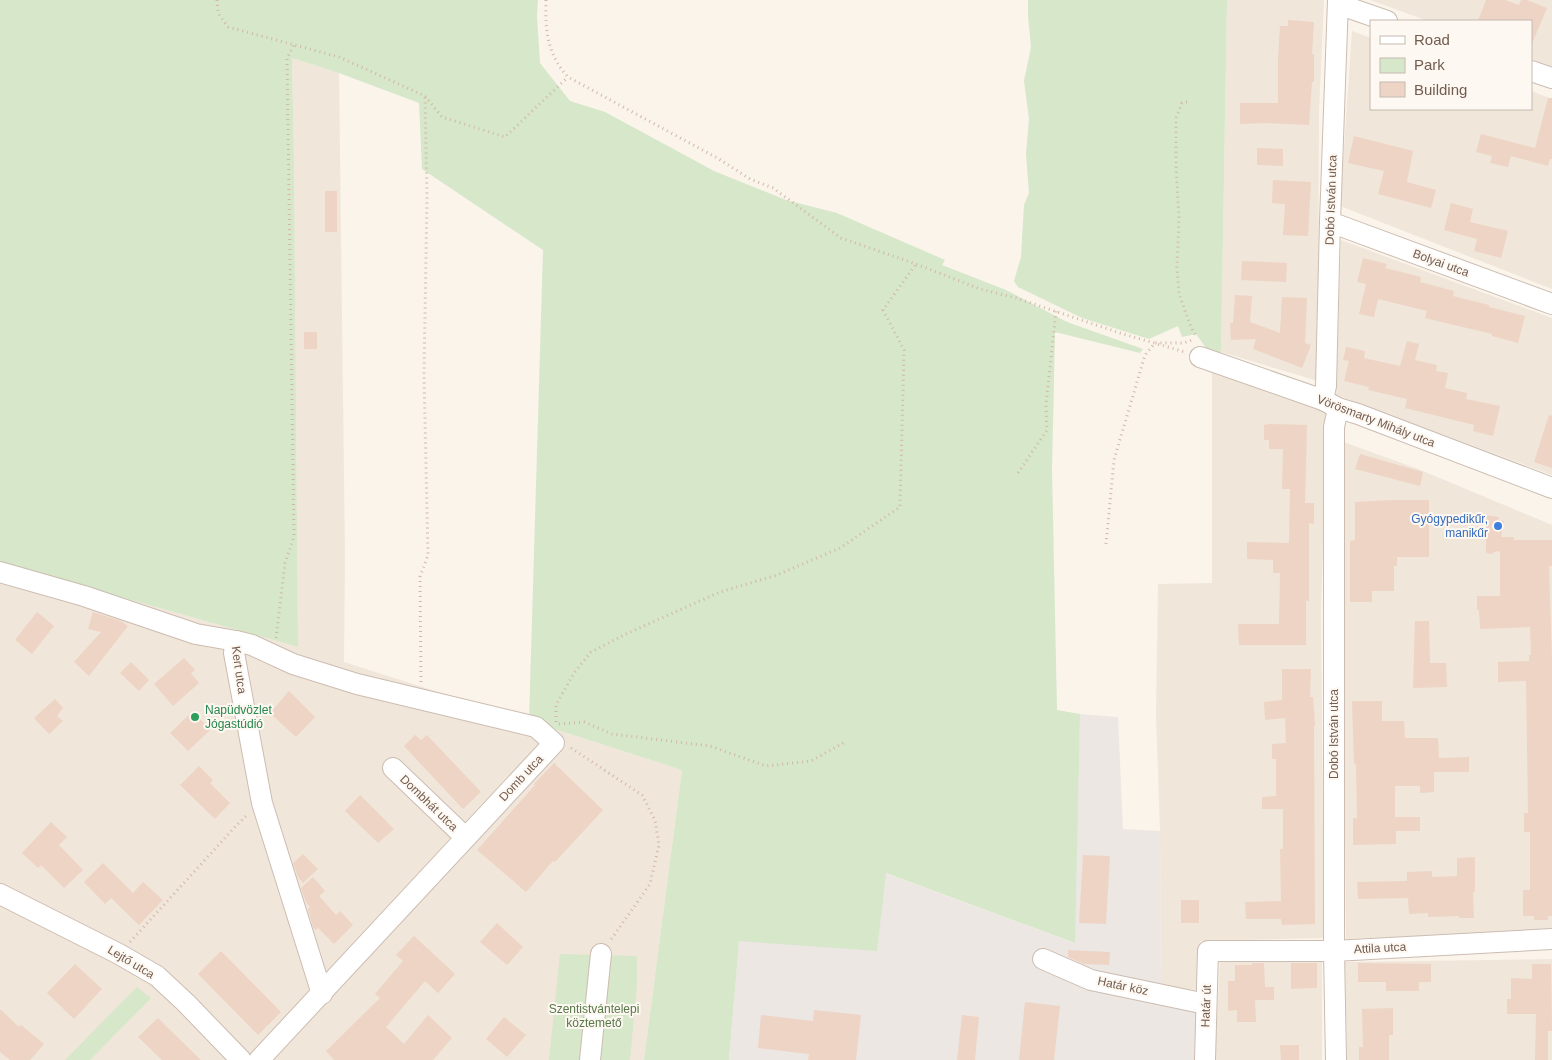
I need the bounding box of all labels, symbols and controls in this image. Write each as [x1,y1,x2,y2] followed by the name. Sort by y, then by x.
[1370,20,1532,110] legend
[1414,31,1450,48] text: Road
[1414,56,1445,73] text: Park
[1414,81,1467,98] text: Building
[1322,154,1340,245] street label: Dobó István utca
[1411,246,1471,280] street label: Bolyai utca
[1315,392,1437,450] street label: Vörösmarty Mihály utca
[1411,512,1488,540] place label: Gyógypedikűr, manikűr
[1492,520,1504,532] marker: Gyógypedikűr, manikűr
[229,645,249,695] street label: Kert utca
[1327,689,1341,779] street label: Dobó István utca
[205,703,272,731] place label: Napüdvözlet Jógastúdió
[189,711,201,723] marker: Napüdvözlet Jógastúdió
[496,752,546,804] street label: Domb utca
[397,772,461,834] street label: Dombhát utca
[1353,940,1407,956] street label: Attila utca
[105,943,157,982] street label: Lejtő utca
[1096,974,1150,998] street label: Határ köz
[1198,984,1214,1028] street label: Határ út
[549,1002,639,1030] park label: Szentistvántelepi köztemető

